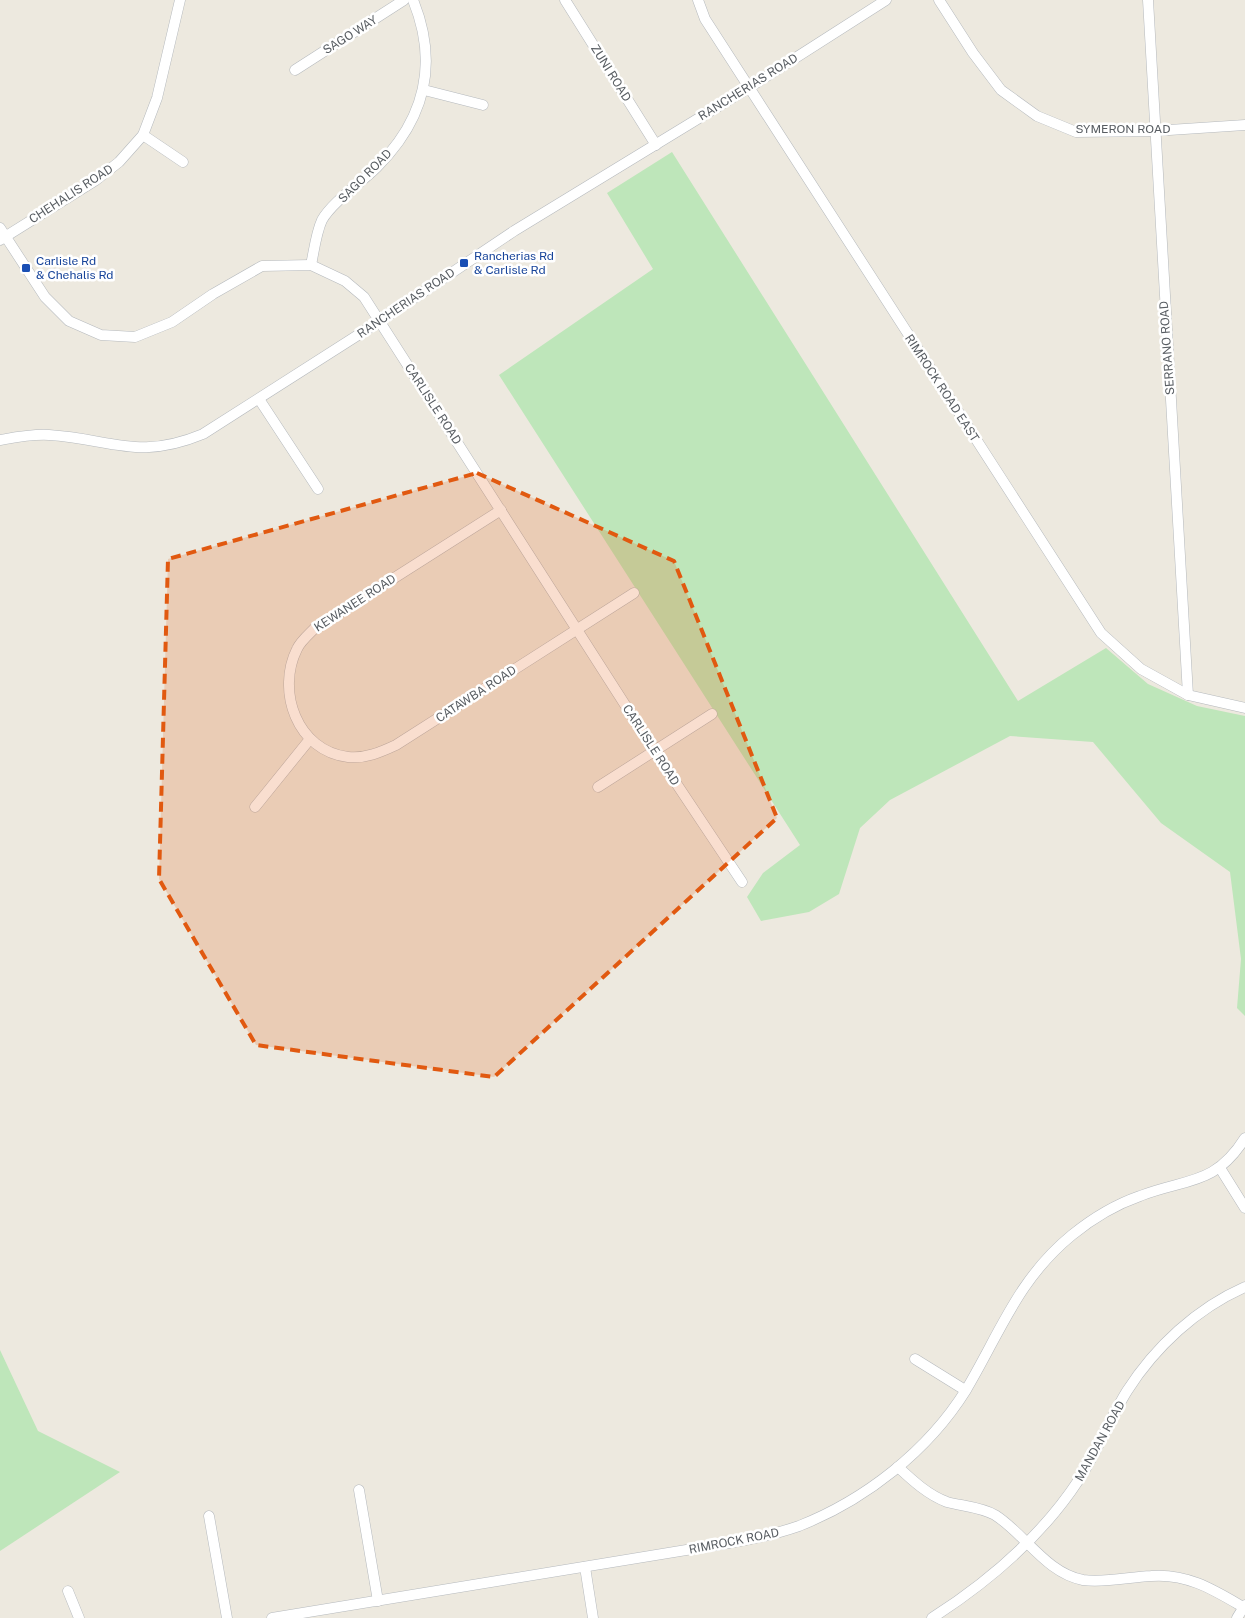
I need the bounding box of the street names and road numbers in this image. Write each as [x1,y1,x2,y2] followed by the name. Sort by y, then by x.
[320,12,380,57] street label: SAGO WAY
[588,42,634,104] street label: ZUNI ROAD
[696,51,800,123] street label: RANCHERIAS ROAD
[1075,122,1171,136] street label: SYMERON ROAD
[335,146,395,206] street label: SAGO ROAD
[26,162,116,226] street label: CHEHALIS ROAD
[355,265,457,341] street label: RANCHERIAS ROAD
[1157,300,1177,396] street label: SERRANO ROAD
[902,332,982,444] street label: RIMROCK ROAD EAST
[402,361,464,447] street label: CARLISLE ROAD
[312,571,398,635] street label: KEWANEE ROAD
[433,663,519,725] street label: CATAWBA ROAD
[620,702,682,788] street label: CARLISLE ROAD
[1072,1398,1128,1484] street label: MANDAN ROAD
[688,1525,780,1557] street label: RIMROCK ROAD

